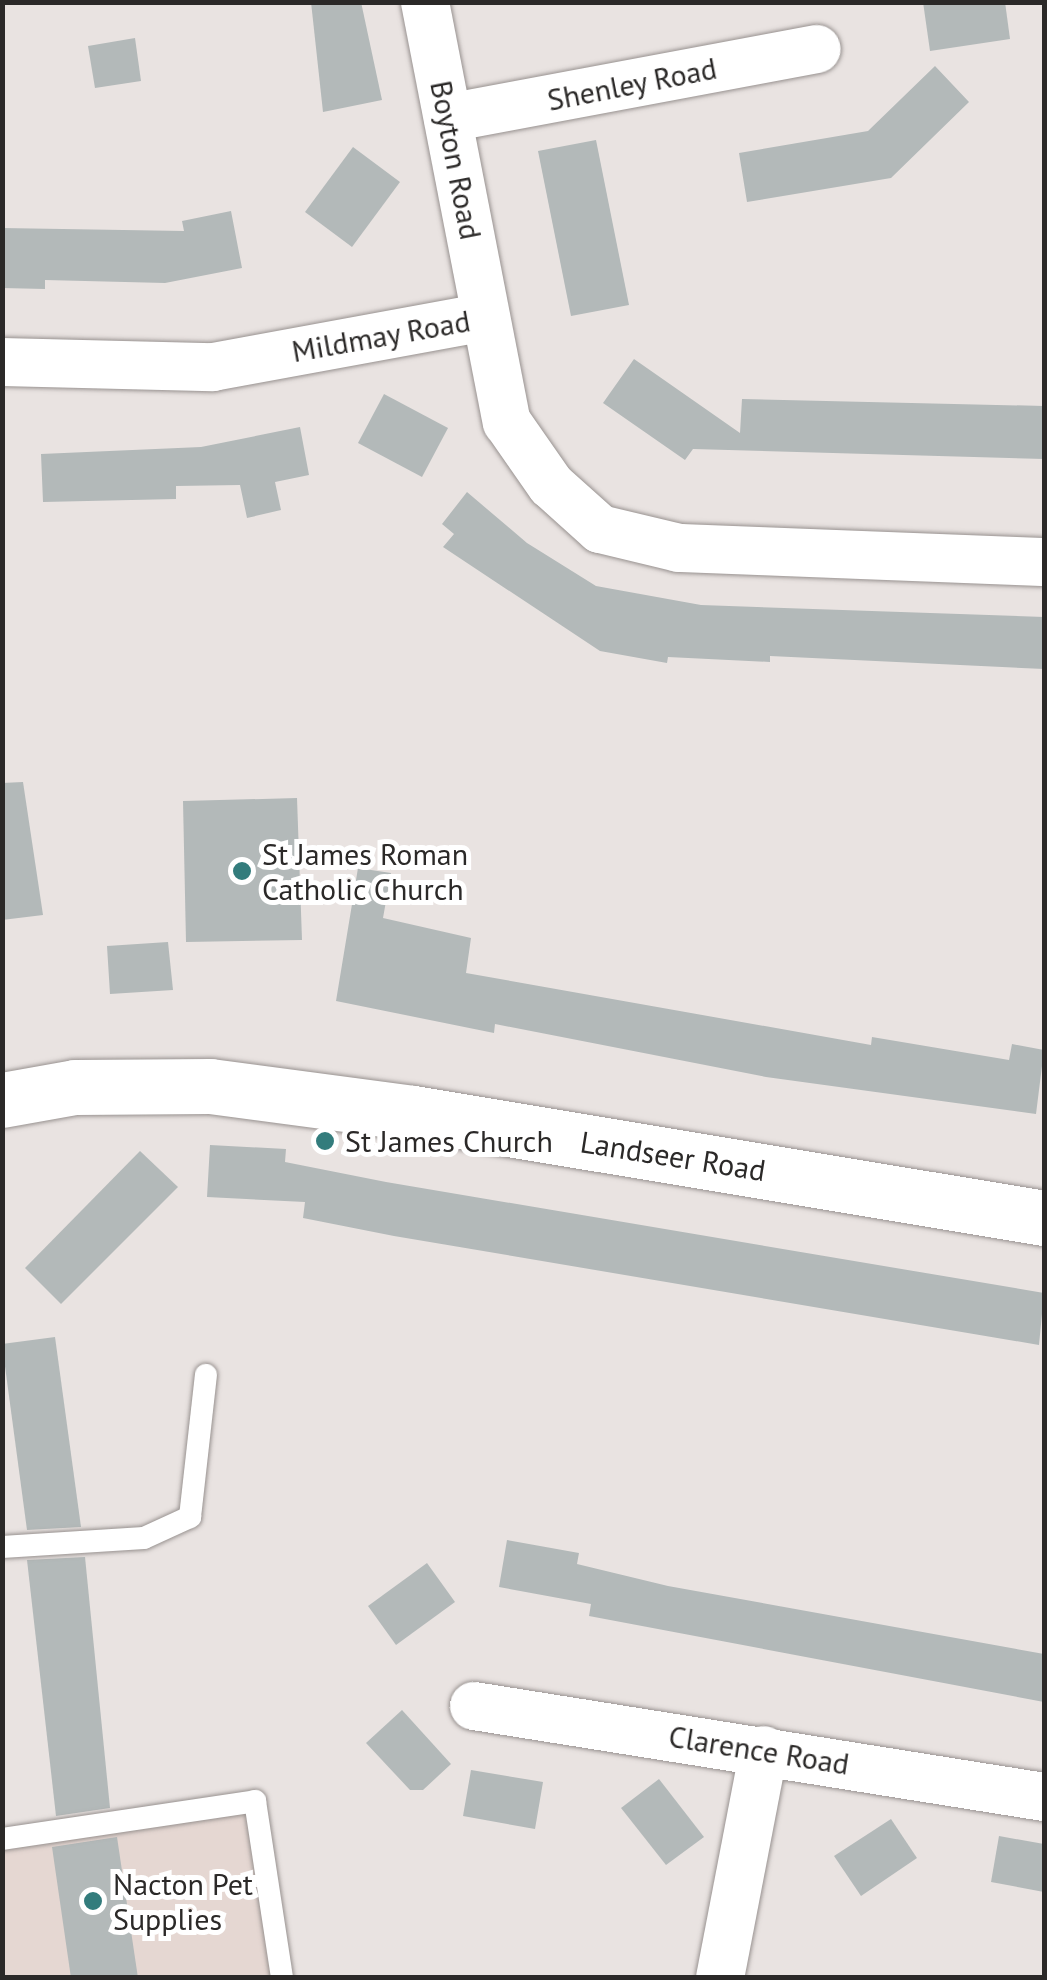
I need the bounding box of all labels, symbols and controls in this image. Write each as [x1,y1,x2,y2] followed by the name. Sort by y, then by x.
[544,50,720,118] street label: Shenley Road
[423,78,489,242] street label: Boyton Road
[289,303,473,369] street label: Mildmay Road
[262,836,468,906] place label: St James Roman Catholic Church
[231,860,253,882] marker: St James Roman Catholic Church
[345,1123,553,1159] place label: St James Church
[578,1124,768,1188] street label: Landseer Road
[314,1130,336,1152] marker: St James Church
[666,1718,852,1782] street label: Clarence Road
[113,1866,253,1936] place label: Nacton Pet Supplies
[82,1890,104,1912] marker: Nacton Pet Supplies

